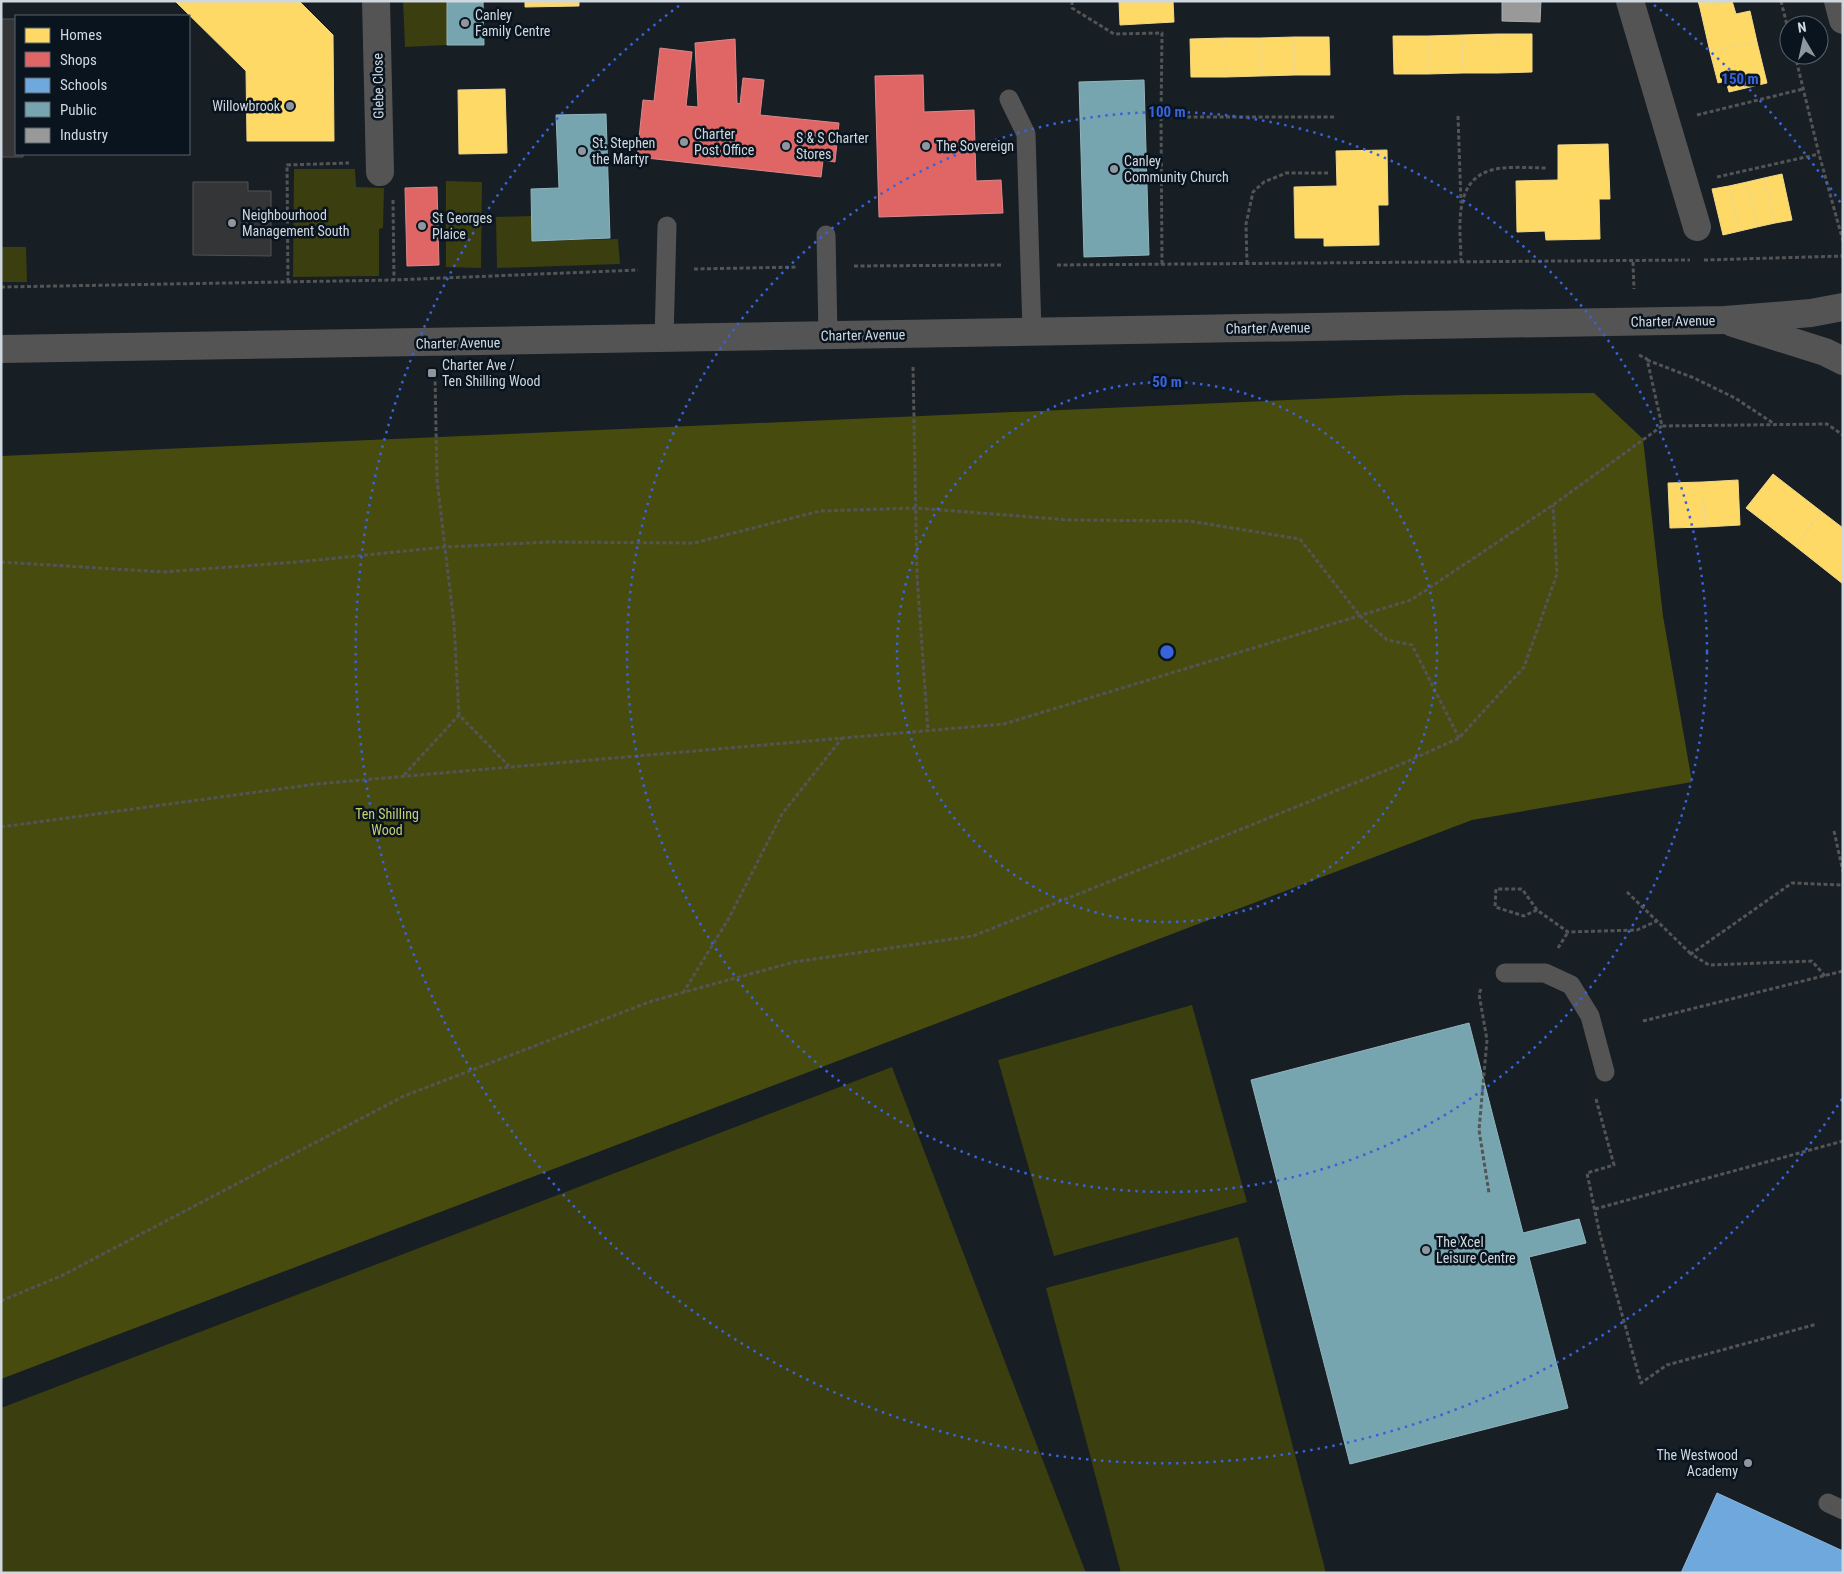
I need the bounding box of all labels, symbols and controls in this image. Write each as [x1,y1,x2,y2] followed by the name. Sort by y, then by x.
[475,7,551,39] place label: Canley Family Centre
[15,15,190,155] legend
[1779,15,1829,65] north arrow
[459,17,471,29] marker: Canley Family Centre
[1796,19,1807,36] text: N
[60,26,102,44] text: Homes
[60,51,97,69] text: Shops
[369,53,387,119] street label: Glebe Close
[1721,70,1759,88] text: 150 m
[60,76,107,94] text: Schools
[212,98,281,114] place label: Willowbrook
[284,100,296,112] marker: Willowbrook
[60,101,97,119] text: Public
[1148,103,1186,121] text: 100 m
[60,126,108,144] text: Industry
[694,126,755,158] place label: Charter Post Office
[796,130,869,162] place label: S & S Charter Stores
[592,135,655,167] place label: St. Stephen the Martyr
[678,136,690,148] marker: Charter Post Office
[936,138,1014,154] place label: The Sovereign
[780,140,792,152] marker: S & S Charter Stores
[920,140,932,152] marker: The Sovereign
[576,145,588,157] marker: St. Stephen the Martyr
[1124,153,1229,185] place label: Canley Community Church
[1108,163,1120,175] marker: Canley Community Church
[242,207,349,239] place label: Neighbourhood Management South
[432,210,492,242] place label: St Georges Plaice
[226,217,238,229] marker: Neighbourhood Management South
[416,220,428,232] marker: St Georges Plaice
[1631,312,1716,330] street label: Charter Avenue
[1226,319,1311,337] street label: Charter Avenue
[821,326,906,344] street label: Charter Avenue
[416,334,501,352] street label: Charter Avenue
[442,357,540,389] place label: Charter Ave / Ten Shilling Wood
[426,367,438,379] marker: Charter Ave / Ten Shilling Wood
[1152,373,1182,391] text: 50 m
[1158,643,1176,661] centre of rings
[355,806,419,838] park label: Ten Shilling Wood
[1436,1234,1516,1266] place label: The Xcel Leisure Centre
[1420,1244,1432,1256] marker: The Xcel Leisure Centre
[1657,1447,1738,1479] place label: The Westwood Academy
[1742,1457,1754,1469] marker: The Westwood Academy

